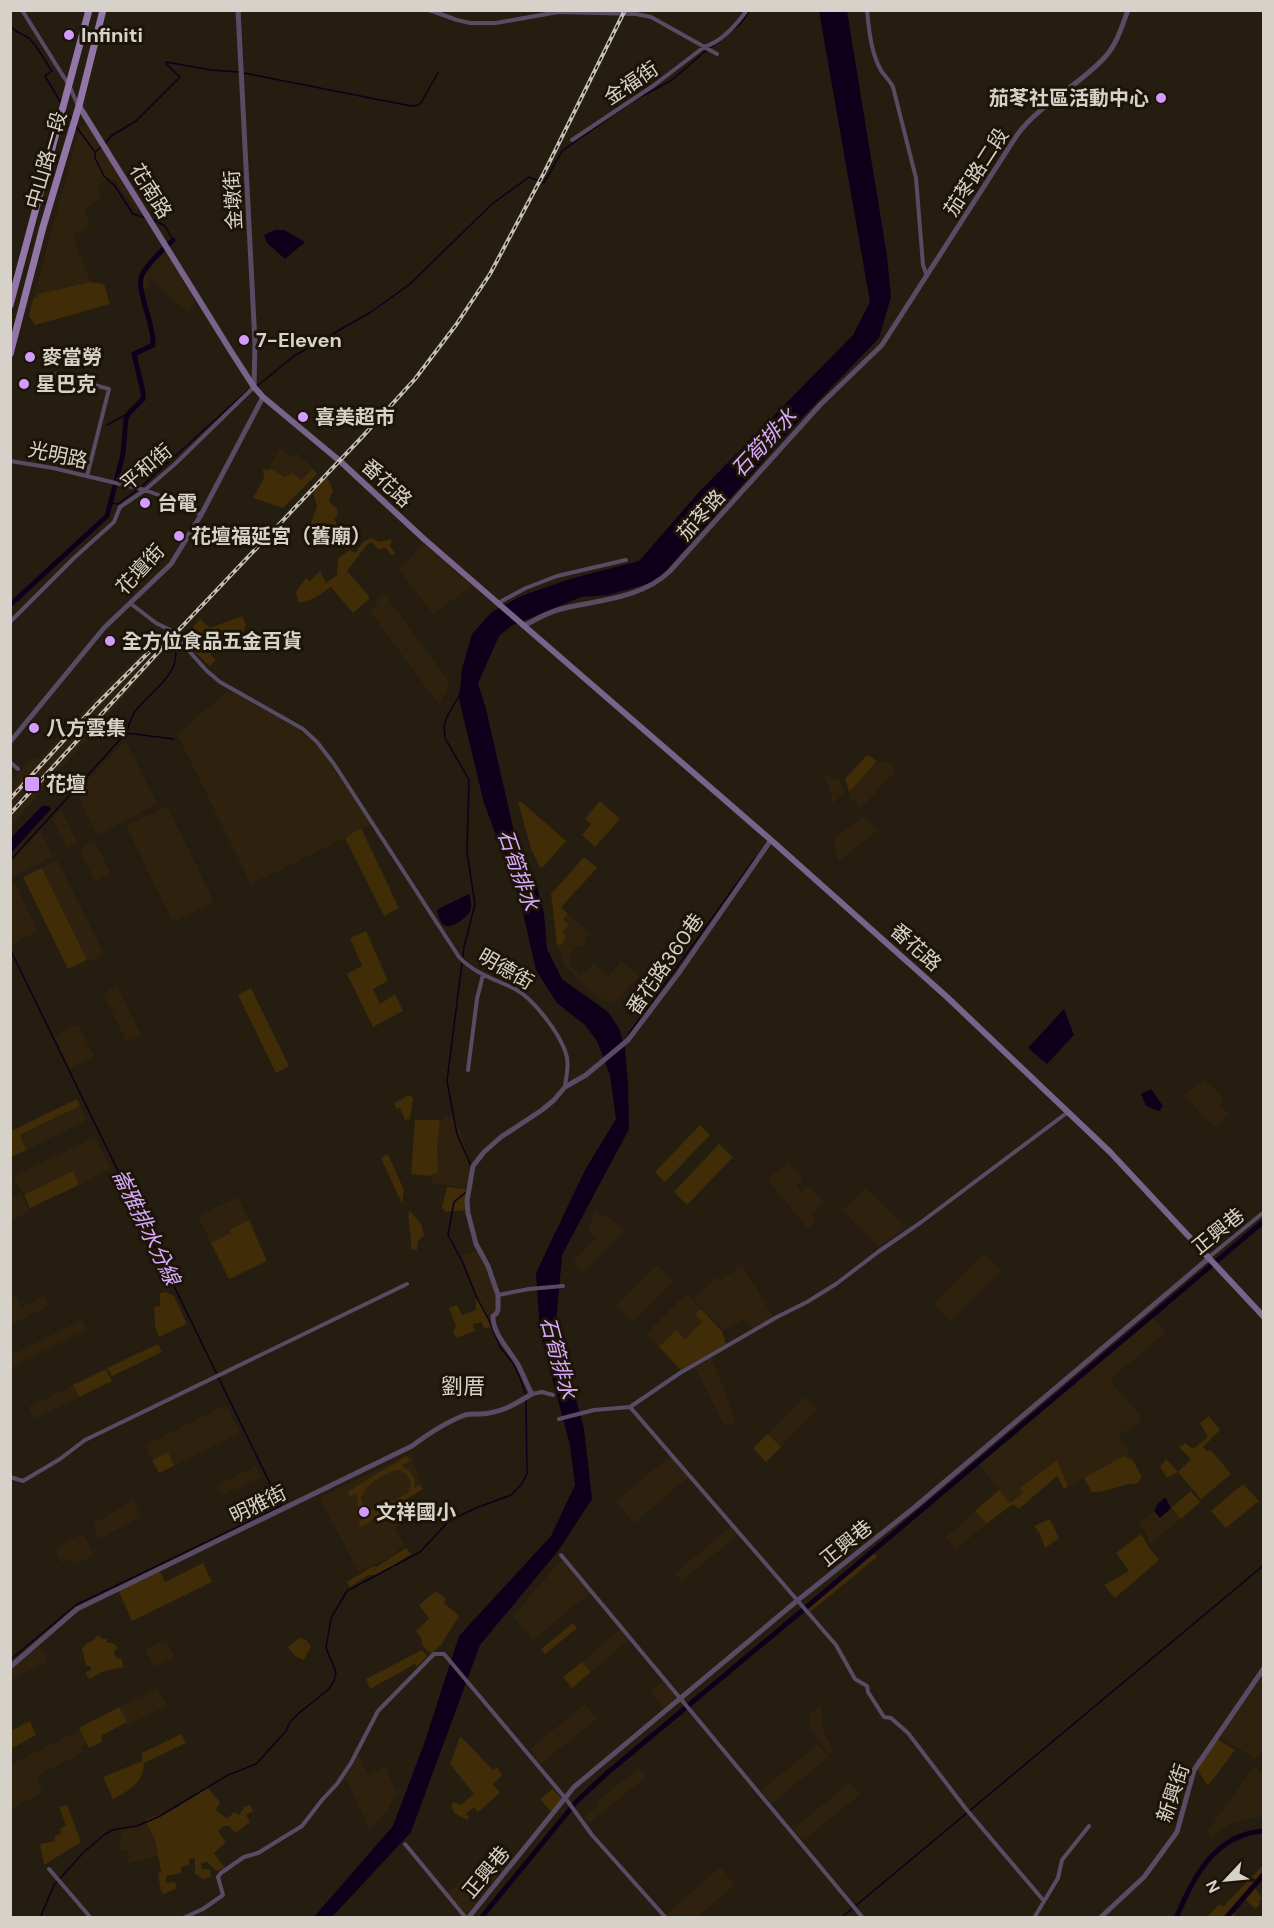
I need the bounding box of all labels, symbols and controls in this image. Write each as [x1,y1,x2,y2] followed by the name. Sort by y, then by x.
[81,22,143,48] place label: Infiniti
[62,28,76,42] marker: Infiniti
[599,55,663,111] street label: 金福街
[989,85,1149,111] place label: 茄苳社區活動中心
[1154,91,1168,105] marker: 茄苳社區活動中心
[20,108,72,212] street label: 中山路一段
[938,123,1014,221] street label: 茄苳路二段
[124,159,178,223] street label: 花南路
[218,169,248,231] street label: 金墩街
[256,327,342,353] place label: 7-Eleven
[237,333,251,347] marker: 7-Eleven
[42,344,102,370] place label: 麥當勞
[23,350,37,364] marker: 麥當勞
[36,371,96,397] place label: 星巴克
[17,377,31,391] marker: 星巴克
[725,402,804,483] water label: 石筍排水
[315,404,395,430] place label: 喜美超市
[296,410,310,424] marker: 喜美超市
[26,436,90,474] street label: 光明路
[115,438,177,496] street label: 平和街
[356,453,418,513] street label: 番花路
[671,484,731,546] street label: 茄苳路
[157,490,197,516] place label: 台電
[138,496,152,510] marker: 台電
[191,523,371,549] place label: 花壇福延宮（舊廟）
[172,529,186,543] marker: 花壇福延宮（舊廟）
[110,538,170,600] street label: 花壇街
[122,628,302,654] place label: 全方位食品五金百貨
[103,634,117,648] marker: 全方位食品五金百貨
[46,715,126,741] place label: 八方雲集
[27,721,41,735] marker: 八方雲集
[46,771,86,797] place label: 花壇
[23,775,41,793] marker: 花壇
[491,826,545,915] water label: 石筍排水
[620,908,710,1020] street label: 番花路360巷
[885,917,947,977] street label: 番花路
[474,943,538,995] street label: 明德街
[106,1164,187,1292] water label: 崙雅排水分線
[1187,1202,1249,1260] street label: 正興巷
[534,1314,583,1403] water label: 石筍排水
[441,1372,485,1401] district label: 劉厝
[225,1479,291,1529] street label: 明雅街
[376,1499,456,1525] place label: 文祥國小
[357,1505,371,1519] marker: 文祥國小
[815,1514,877,1572] street label: 正興巷
[1151,1760,1195,1826] street label: 新興街
[457,1841,515,1903] street label: 正興巷
[1196,1850,1256,1910] north arrow
[1201,1877,1225,1896] text: N

